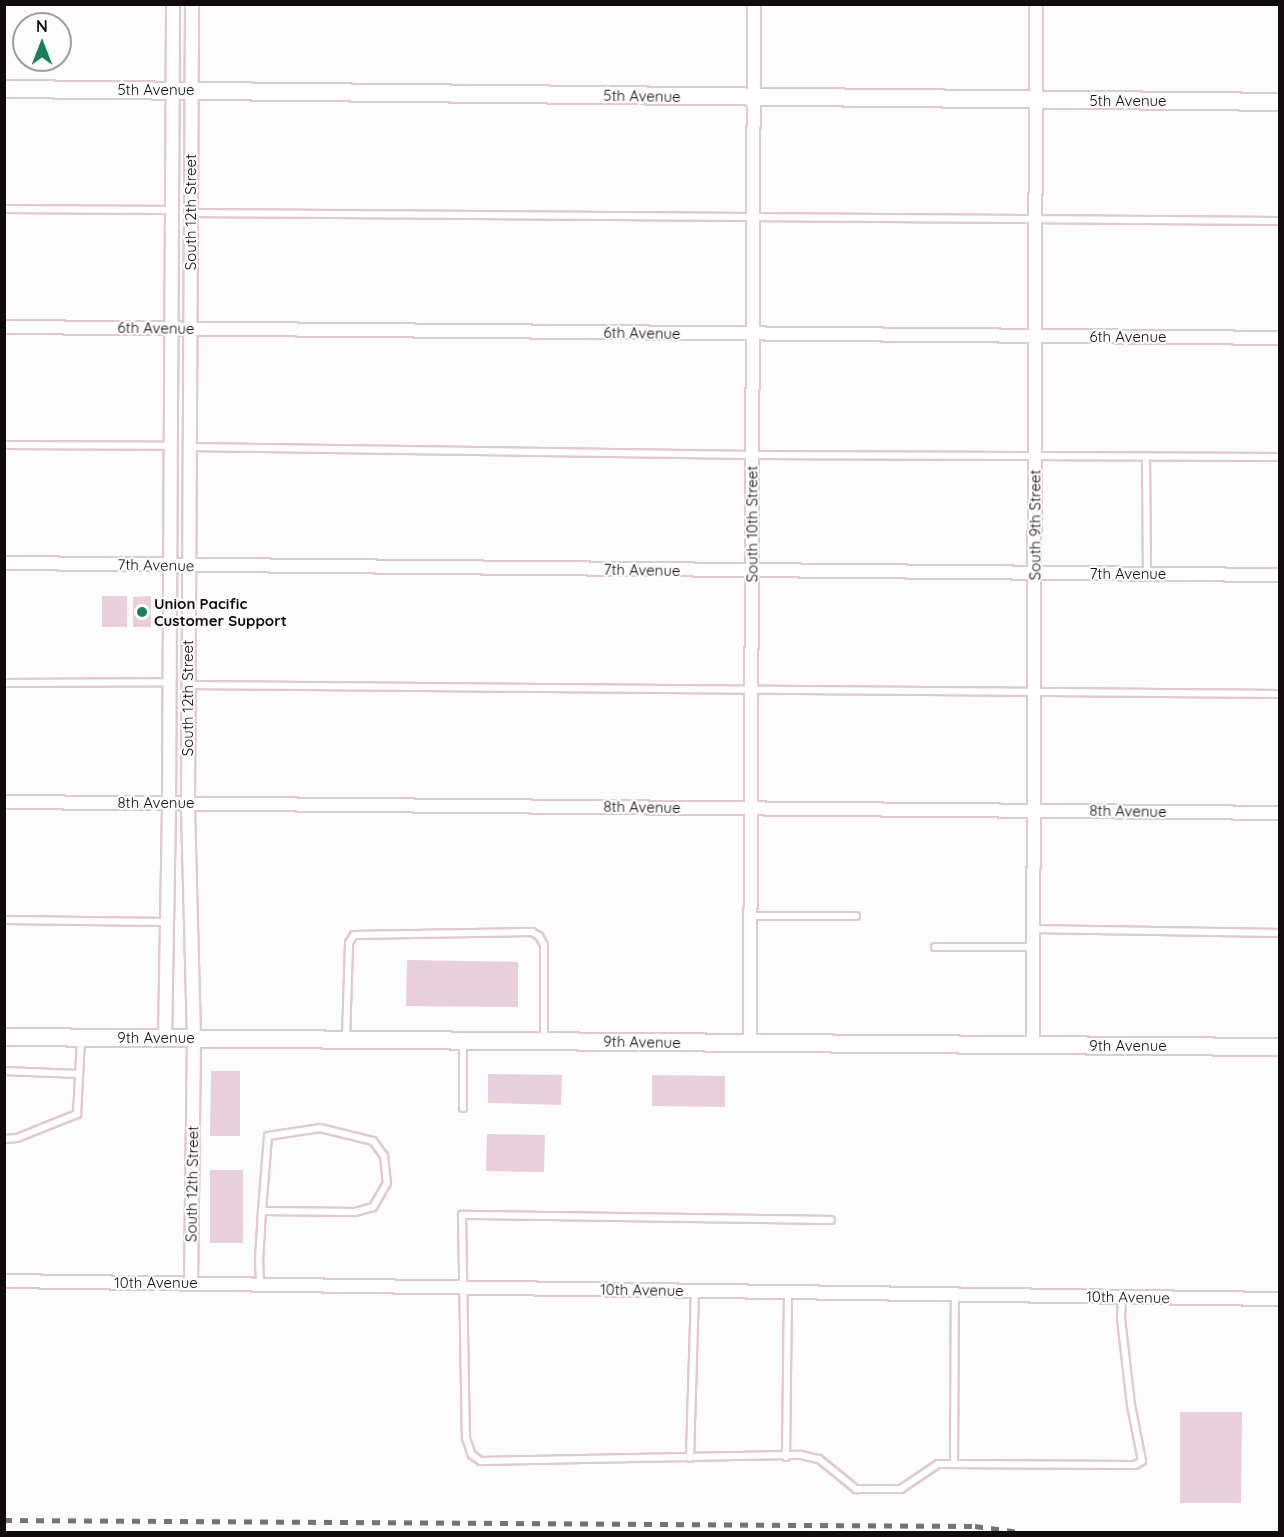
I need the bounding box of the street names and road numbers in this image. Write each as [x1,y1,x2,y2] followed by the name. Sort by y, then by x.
[117,81,195,99] street label: 5th Avenue
[603,86,681,106] street label: 5th Avenue
[1089,92,1167,110] street label: 5th Avenue
[182,154,200,270] street label: South 12th Street
[117,318,195,338] street label: 6th Avenue
[603,323,681,343] street label: 6th Avenue
[1089,328,1167,346] street label: 6th Avenue
[743,466,761,582] street label: South 10th Street
[1026,470,1044,580] street label: South 9th Street
[118,555,194,575] street label: 7th Avenue
[604,560,680,580] street label: 7th Avenue
[1090,565,1166,583] street label: 7th Avenue
[179,640,197,756] street label: South 12th Street
[117,794,195,812] street label: 8th Avenue
[603,797,681,817] street label: 8th Avenue
[1089,801,1167,821] street label: 8th Avenue
[117,1029,195,1047] street label: 9th Avenue
[603,1032,681,1052] street label: 9th Avenue
[1089,1037,1167,1055] street label: 9th Avenue
[182,1126,202,1242] street label: South 12th Street
[114,1274,198,1292] street label: 10th Avenue
[600,1280,684,1300] street label: 10th Avenue
[1086,1287,1170,1307] street label: 10th Avenue

